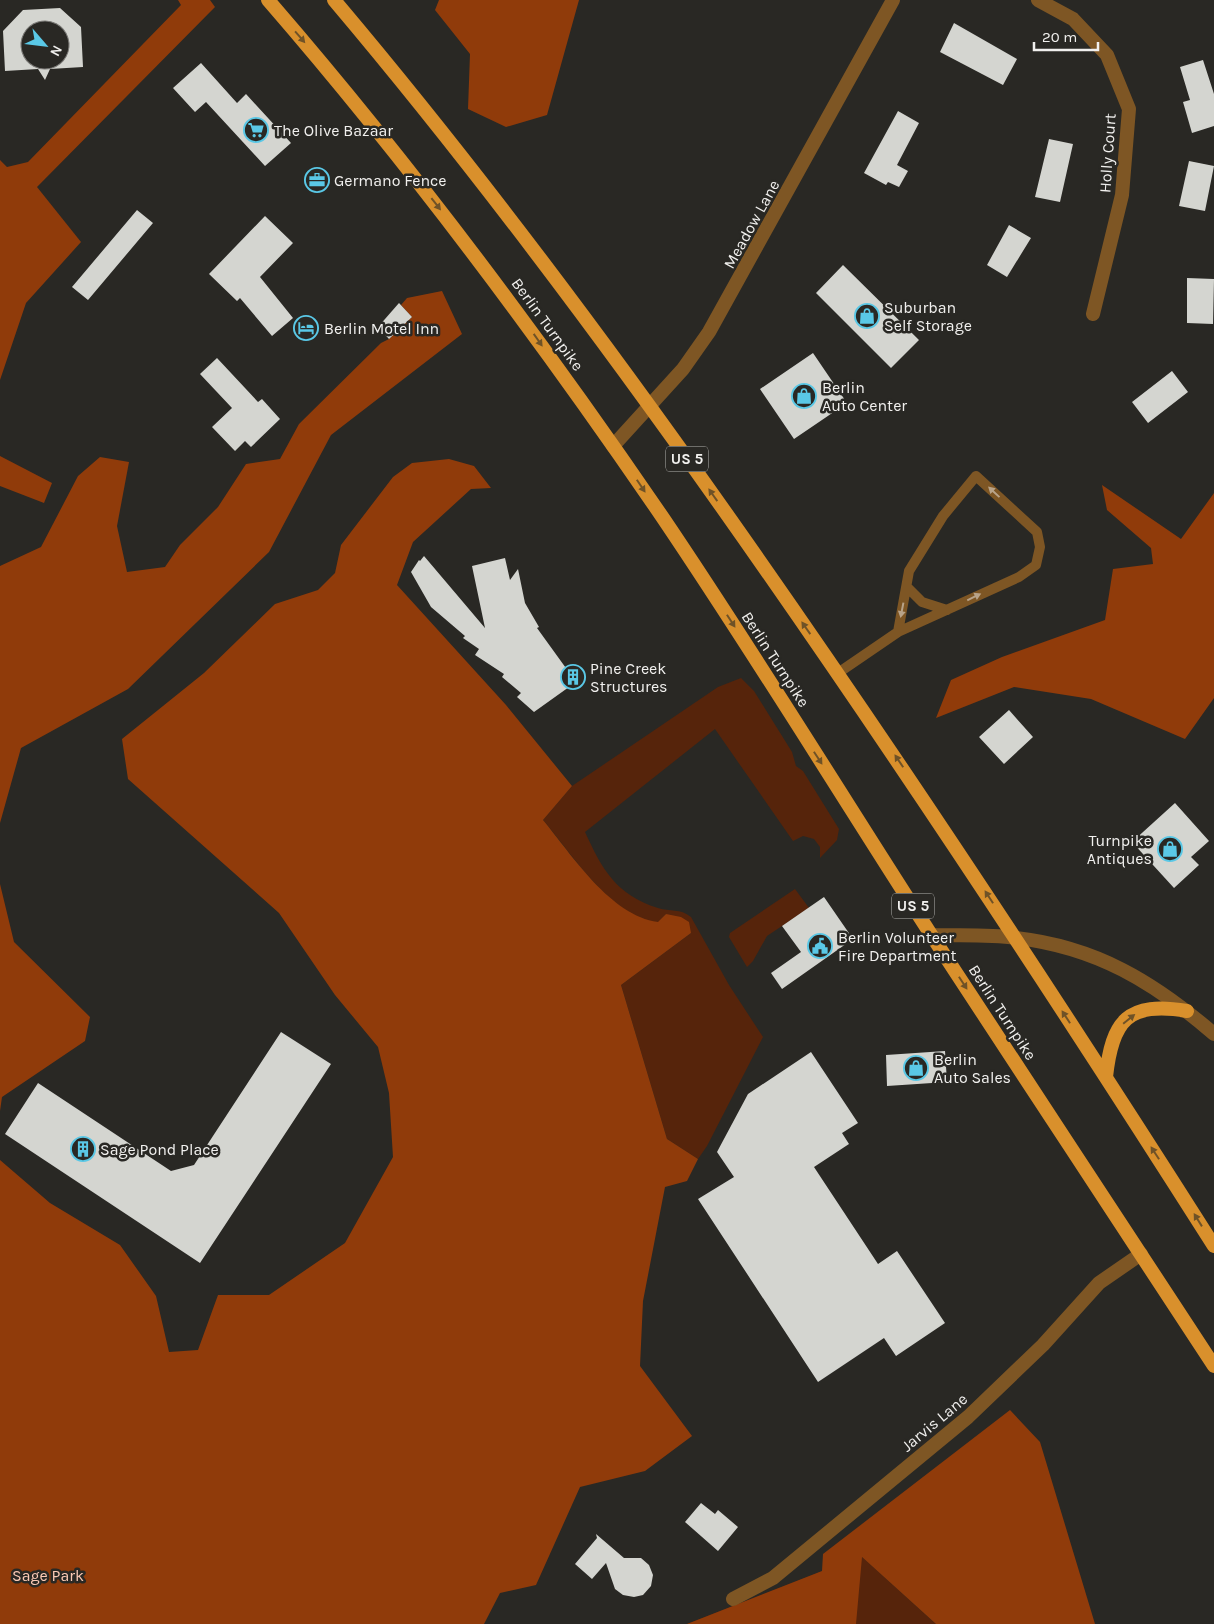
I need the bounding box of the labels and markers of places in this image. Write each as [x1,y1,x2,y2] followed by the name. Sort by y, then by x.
[243,117,269,143] supermarket icon: The Olive Bazaar
[274,121,393,140] place label: The Olive Bazaar
[304,167,330,193] office icon: Germano Fence
[334,171,447,190] place label: Germano Fence
[884,298,972,335] place label: Suburban Self Storage
[854,303,880,329] shop icon: Suburban Self Storage
[293,315,319,341] hotel icon: Berlin Motel Inn
[324,319,439,338] place label: Berlin Motel Inn
[822,378,907,415] place label: Berlin Auto Center
[791,383,817,409] shop icon: Berlin Auto Center
[590,659,668,696] place label: Pine Creek Structures
[560,664,586,690] building icon: Pine Creek Structures
[1087,831,1152,868] place label: Turnpike Antiques
[1157,836,1183,862] shop icon: Turnpike Antiques
[838,928,957,965] place label: Berlin Volunteer Fire Department
[807,933,833,959] public building icon: Berlin Volunteer Fire Department
[934,1050,1011,1087] place label: Berlin Auto Sales
[903,1055,929,1081] shop icon: Berlin Auto Sales
[70,1136,96,1162] building icon: Sage Pond Place
[100,1140,219,1159] place label: Sage Pond Place

